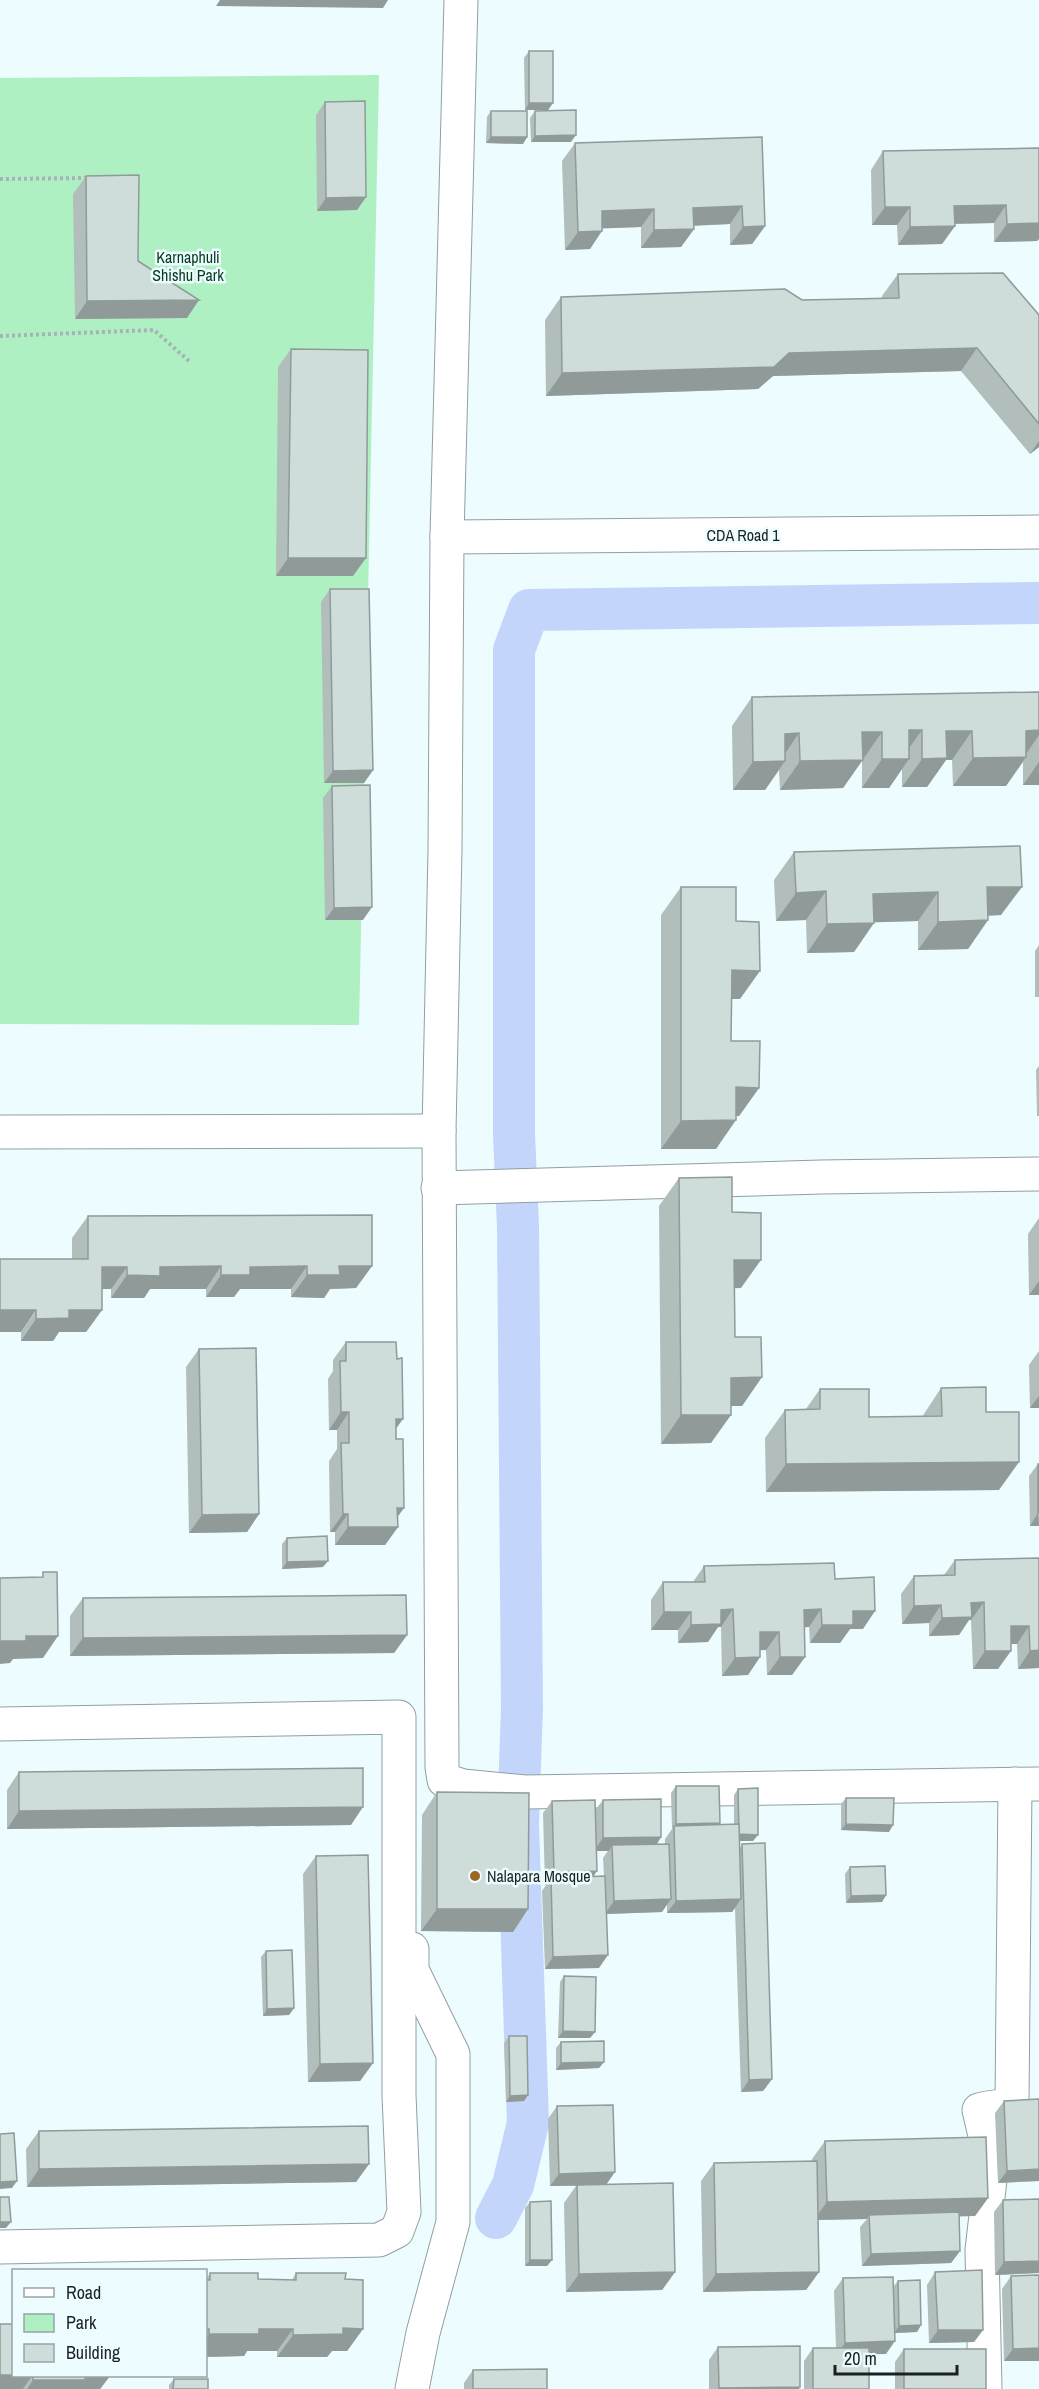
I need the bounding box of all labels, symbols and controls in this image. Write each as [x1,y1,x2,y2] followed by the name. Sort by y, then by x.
[152,246,224,286] park label: Karnaphuli Shishu Park
[707,524,780,546] street label: CDA Road 1
[487,1865,591,1887] place label: Nalapara Mosque
[468,1869,482,1883] marker: Nalapara Mosque
[12,2269,207,2377] legend
[66,2280,101,2305] text: Road
[66,2310,97,2335] text: Park
[835,2338,956,2376] scale bar
[66,2340,121,2365] text: Building
[844,2346,877,2371] text: 20 m

